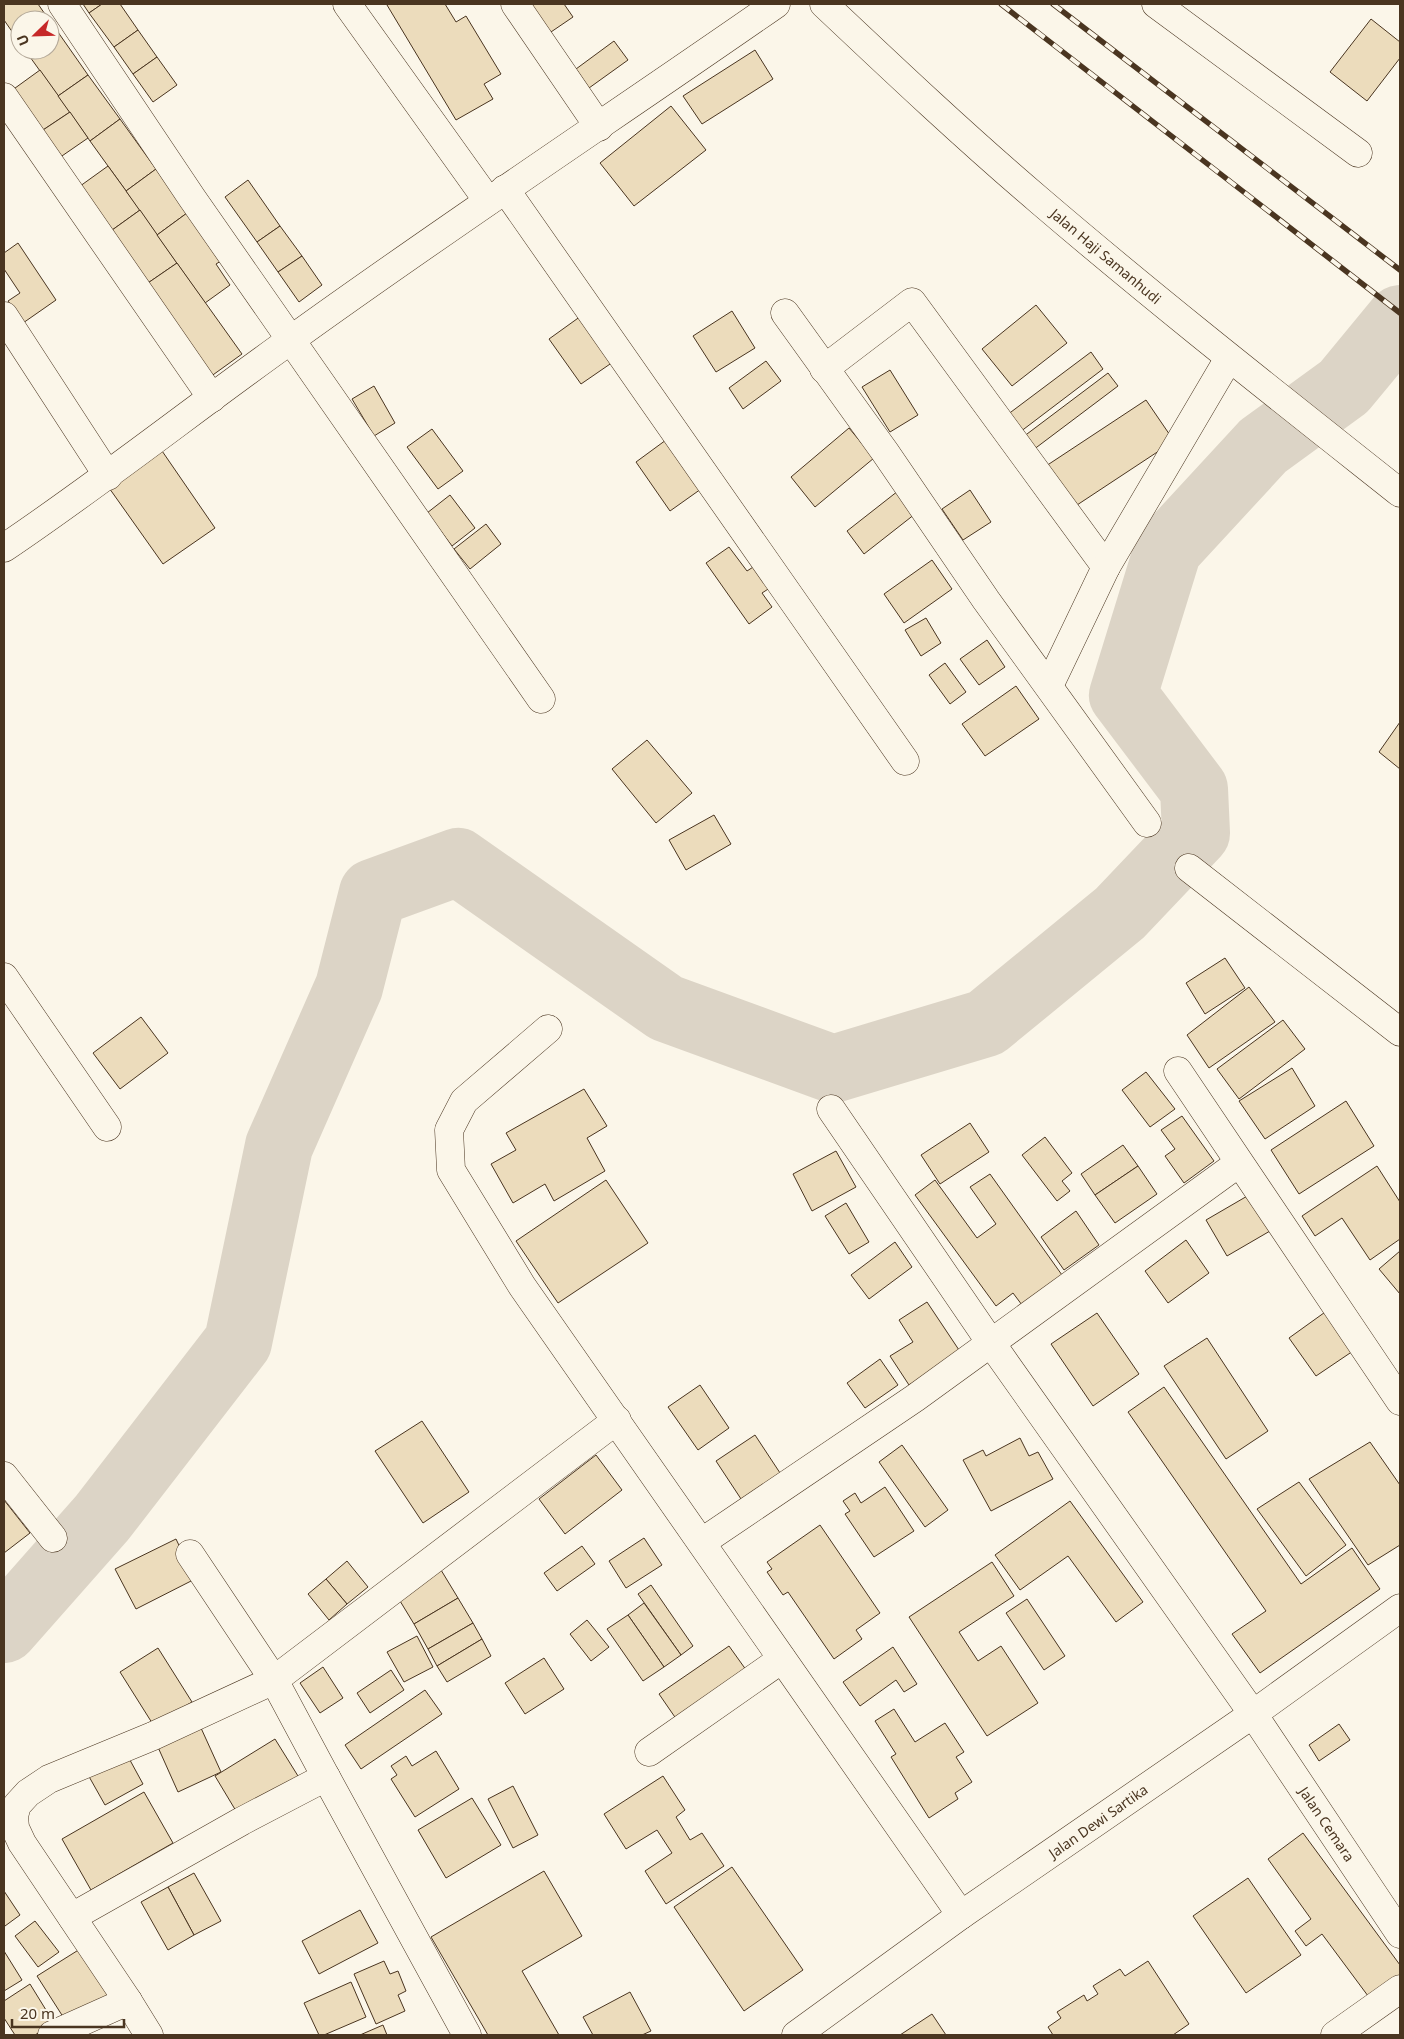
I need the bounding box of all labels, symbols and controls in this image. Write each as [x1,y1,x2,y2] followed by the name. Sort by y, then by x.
[10,10,60,60] north arrow
[12,32,33,49] text: U
[1045,203,1165,308] street label: Jalan Haji Samanhudi
[1043,1780,1151,1863] street label: Jalan Dewi Sartika
[1294,1781,1359,1865] street label: Jalan Cemara
[12,1996,125,2028] scale bar
[20,2003,55,2023] text: 20 m

